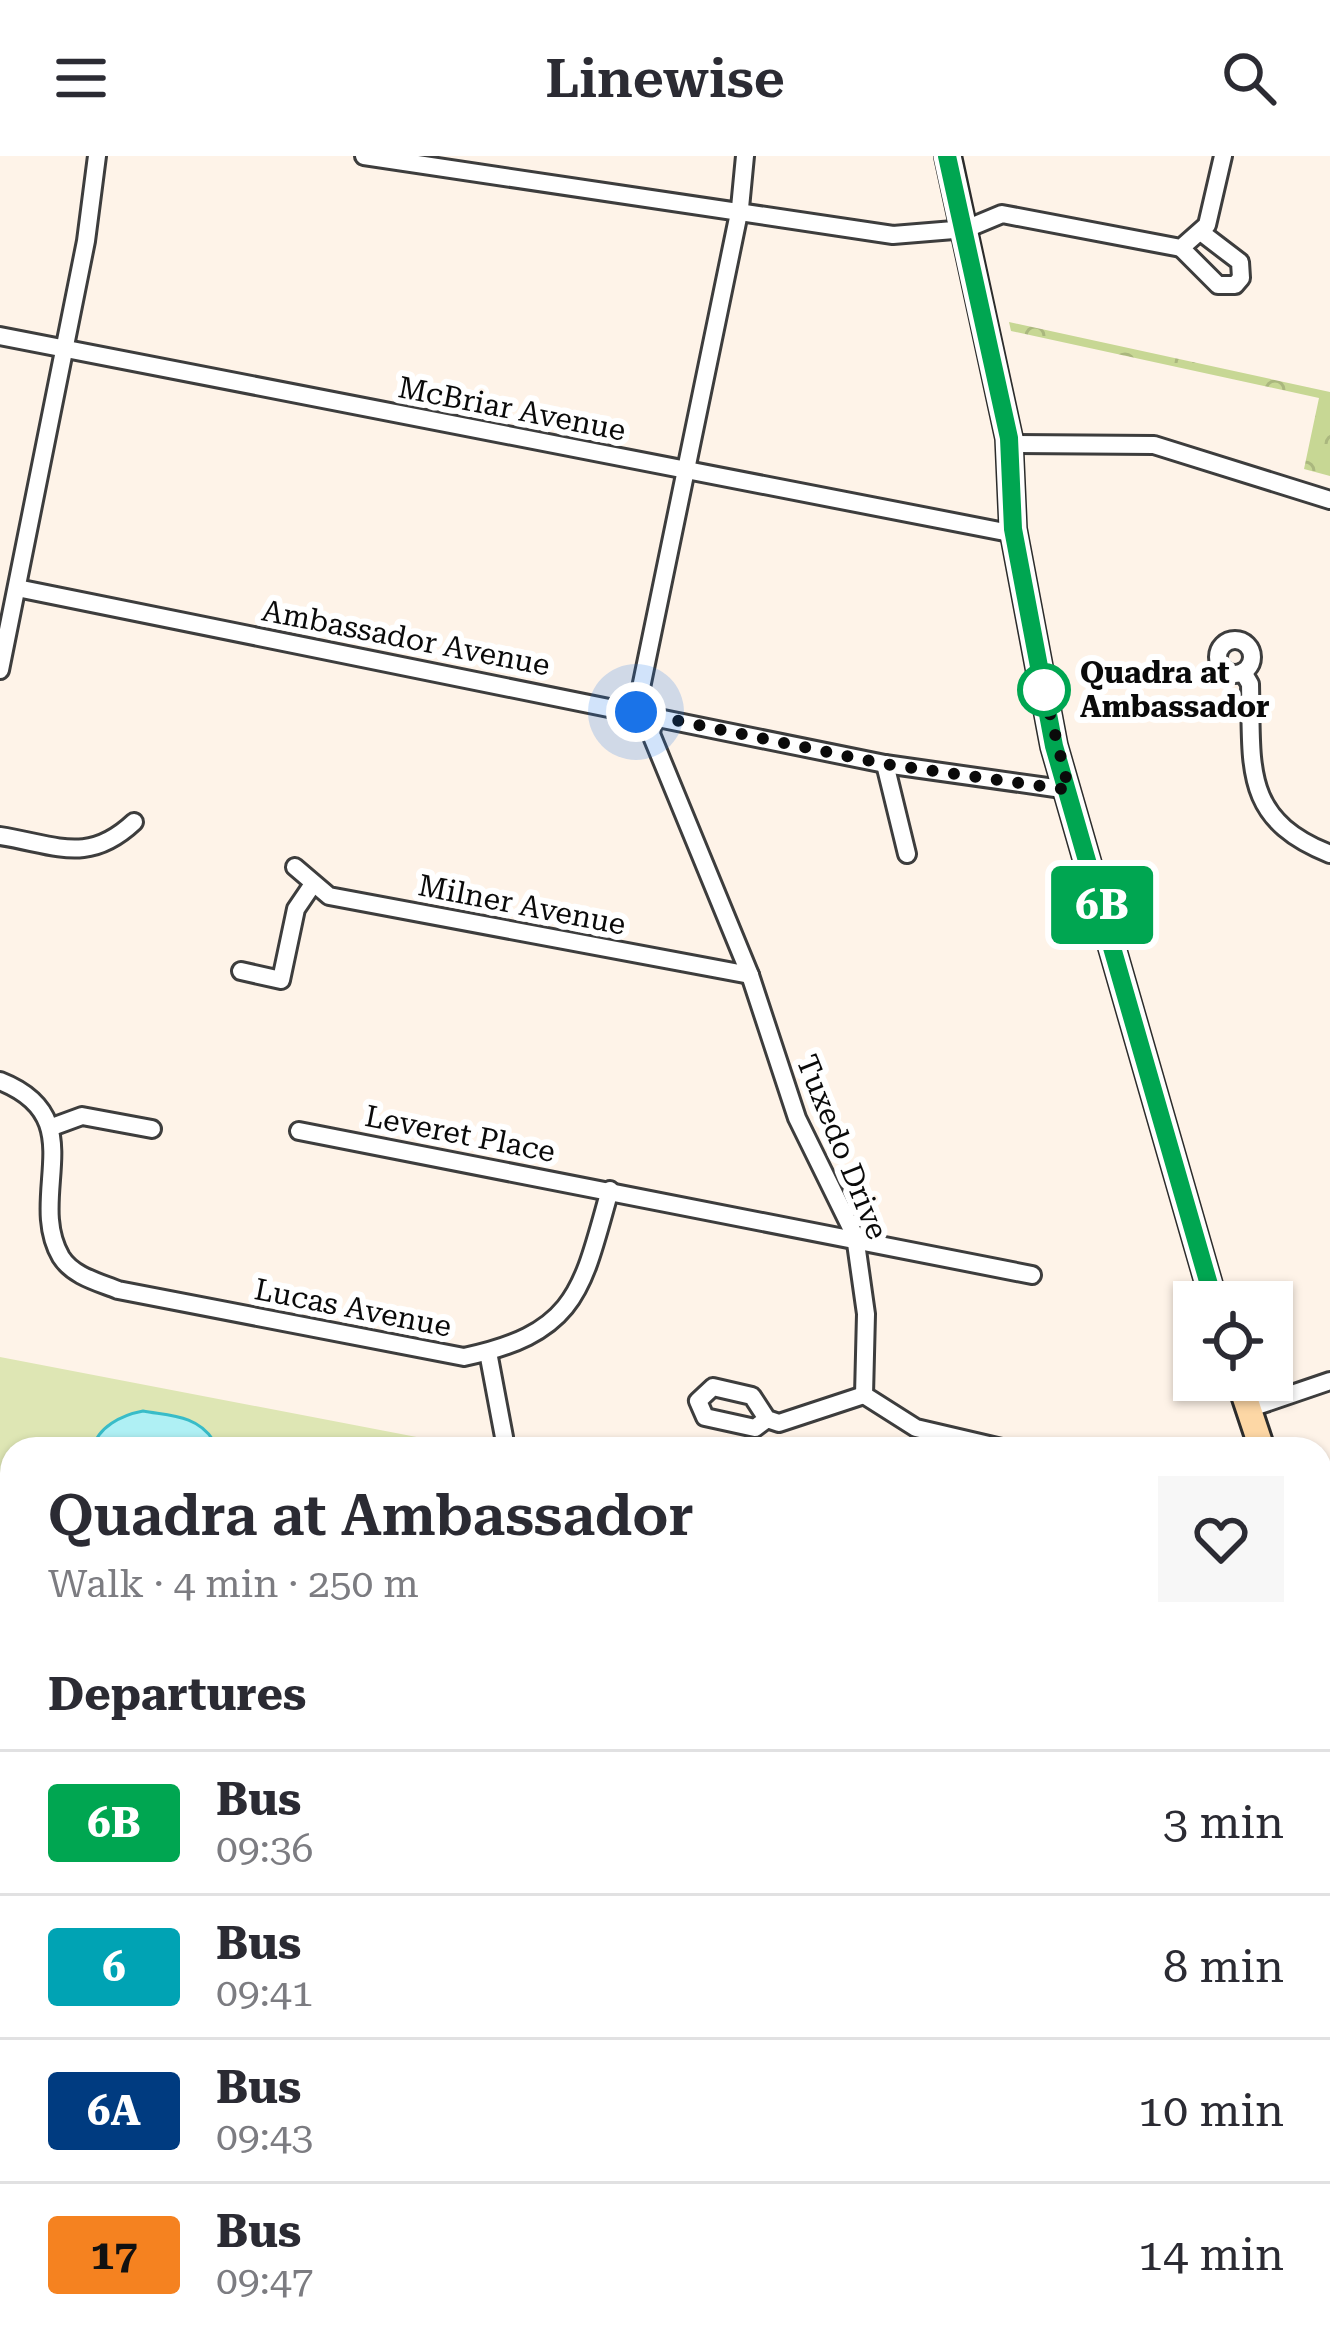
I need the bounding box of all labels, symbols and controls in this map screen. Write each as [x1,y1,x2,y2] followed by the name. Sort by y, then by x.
[48,45,114,111] icon: menu
[1216,45,1282,111] icon: search
[545,47,785,110] text: Linewise
[395,369,629,448] street label: McBriar Avenue
[259,592,553,683] street label: Ambassador Avenue
[1080,655,1270,724] place label: Quadra at Ambassador
[1019,665,1069,715] marker: Quadra at Ambassador
[606,682,666,742] your location
[1048,866,1156,944] line badge: 6B
[415,867,629,942] street label: Milner Avenue
[1075,880,1129,929] text: 6B
[790,1049,895,1244] street label: Tuxedo Drive
[362,1098,558,1169] street label: Leveret Place
[252,1271,454,1344] street label: Lucas Avenue
[1173,1281,1293,1401] map controls
[1173,1281,1293,1401] button: locate
[1158,1476,1284,1602] button: heart
[48,1482,694,1549] text: Quadra at Ambassador
[48,1561,419,1607] text: Walk · 4 min · 250 m
[48,1668,306,1721] text: Departures
[216,1773,301,1826] text: Bus
[1163,1796,1284,1849] text: 3 min
[87,1798,141,1847] text: 6B
[216,1826,313,1872] text: 09:36
[216,1917,301,1970] text: Bus
[1163,1940,1284,1993] text: 8 min
[102,1942,126,1991] text: 6
[216,1970,313,2016] text: 09:41
[216,2061,301,2114] text: Bus
[1138,2084,1284,2137] text: 10 min
[87,2086,141,2135] text: 6A
[216,2114,313,2160] text: 09:43
[216,2205,301,2258] text: Bus
[1138,2228,1284,2281] text: 14 min
[90,2230,138,2279] text: 17
[216,2258,313,2304] text: 09:47

